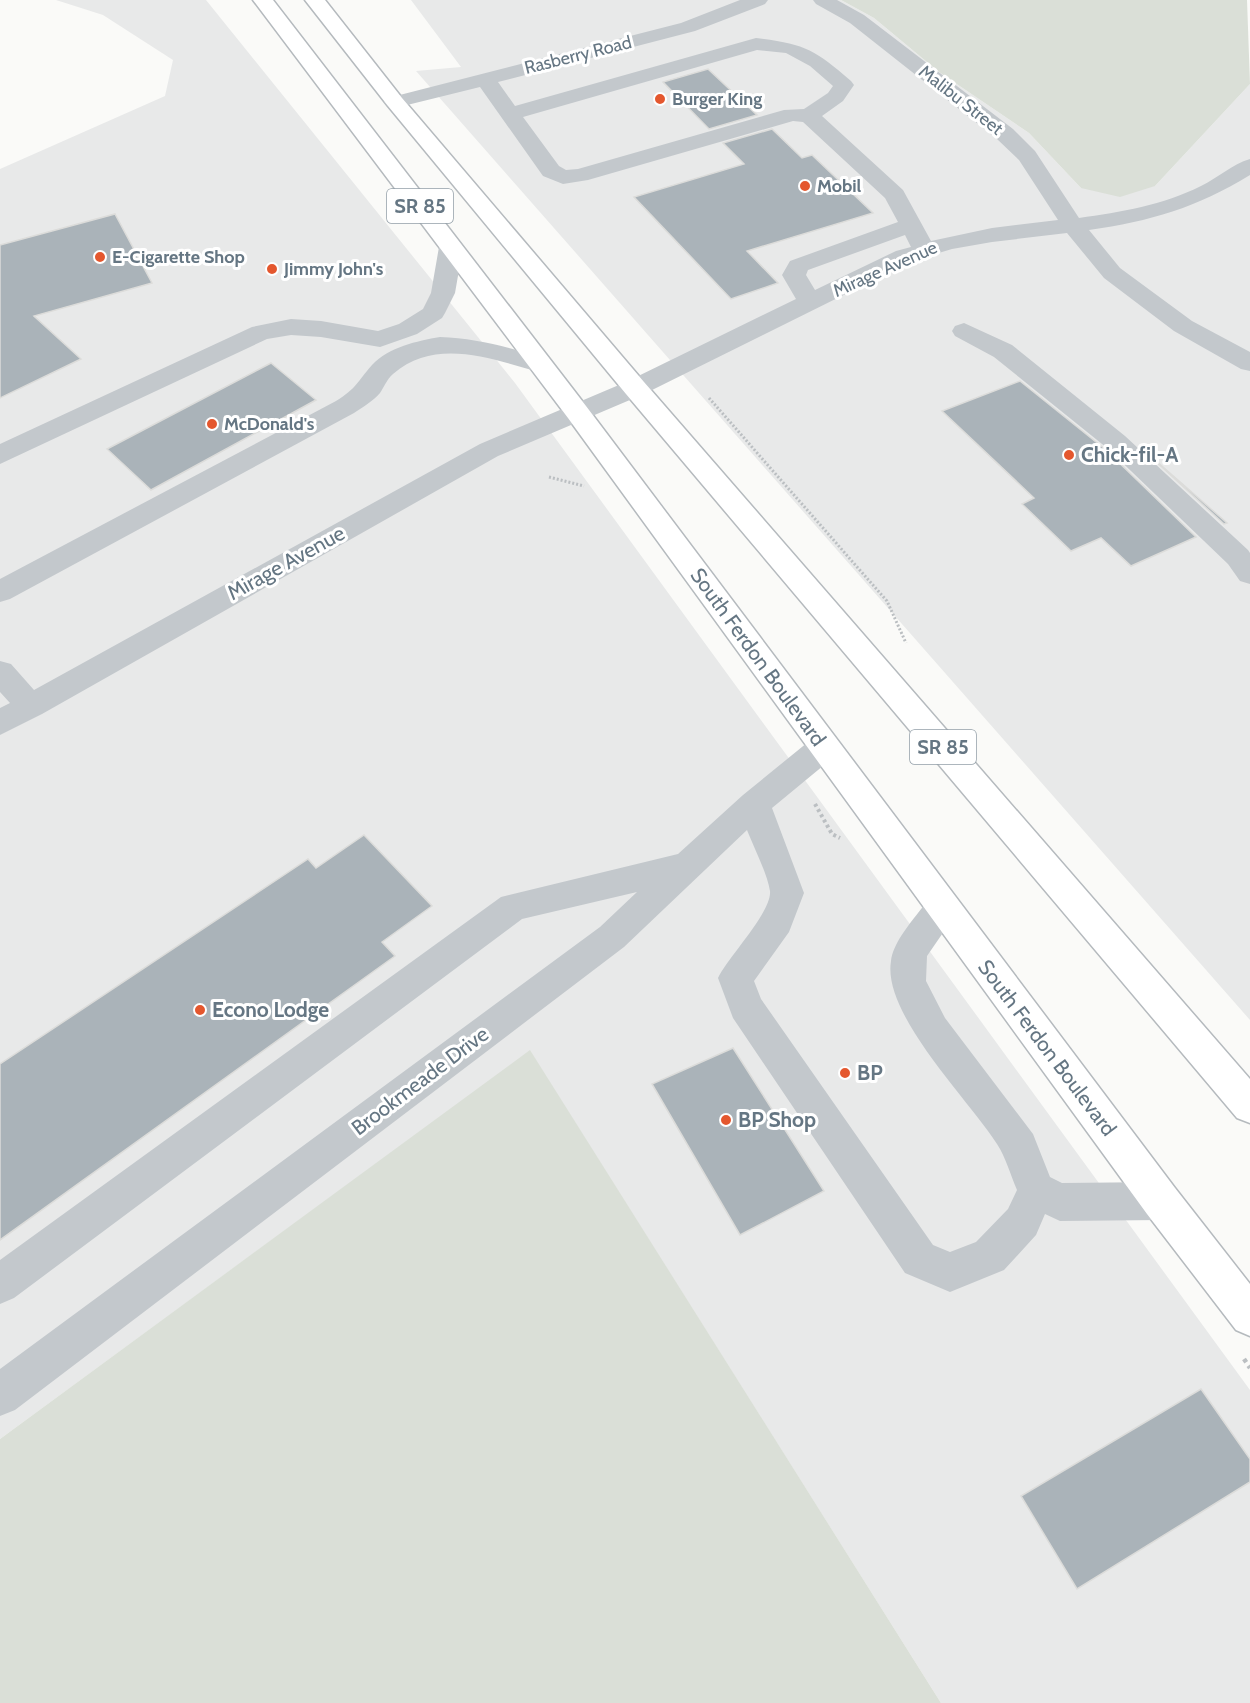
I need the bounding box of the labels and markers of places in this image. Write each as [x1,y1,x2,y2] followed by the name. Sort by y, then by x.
[672,88,762,110] place label: Burger King
[653,92,667,106] marker: Burger King
[817,175,862,197] place label: Mobil
[798,179,812,193] marker: Mobil
[112,246,245,268] place label: E-Cigarette Shop
[93,250,107,264] marker: E-Cigarette Shop
[283,258,384,280] place label: Jimmy John's
[265,262,279,276] marker: Jimmy John's
[224,413,315,435] place label: McDonald's
[205,417,219,431] marker: McDonald's
[1081,442,1179,467] place label: Chick-fil-A
[1062,448,1076,462] marker: Chick-fil-A
[212,997,329,1022] place label: Econo Lodge
[193,1003,207,1017] marker: Econo Lodge
[857,1060,883,1085] place label: BP
[838,1066,852,1080] marker: BP
[738,1107,816,1132] place label: BP Shop
[719,1113,733,1127] marker: BP Shop

